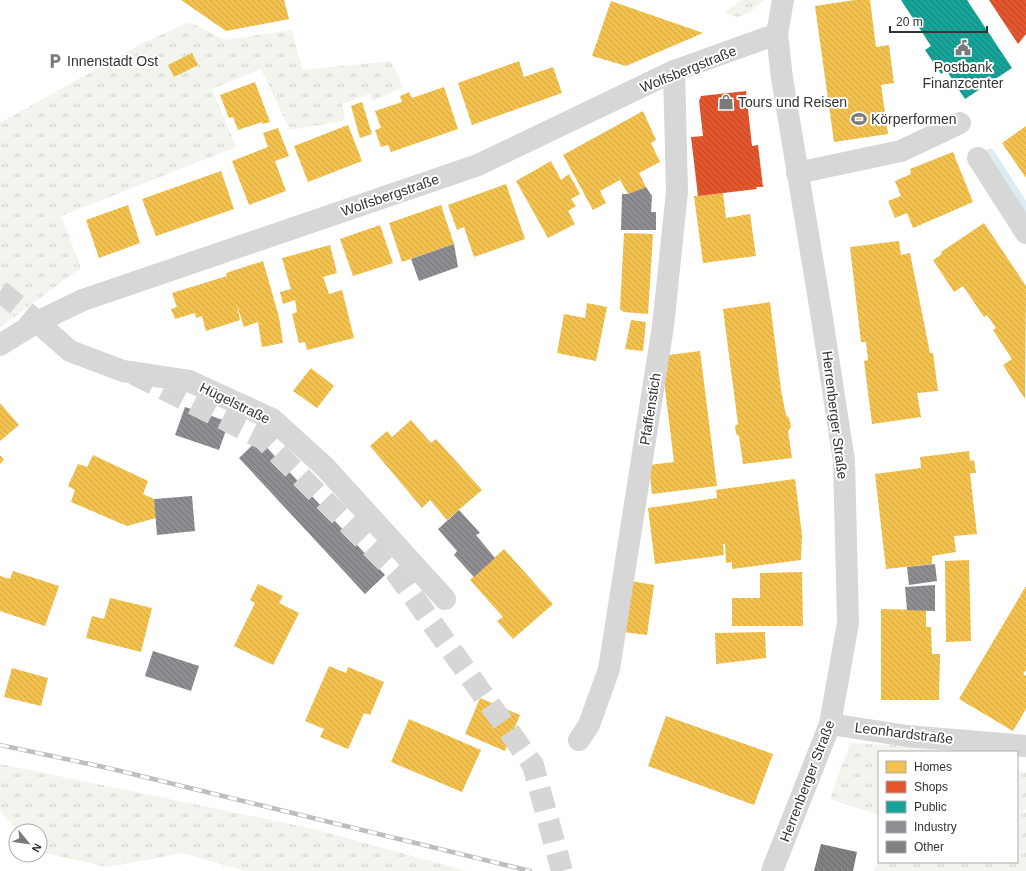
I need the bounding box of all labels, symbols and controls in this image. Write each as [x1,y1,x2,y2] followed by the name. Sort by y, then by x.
[890,8,987,34] scale bar
[896,15,923,29] text: 20 m
[954,39,972,57] public building icon: Postbank Finanzcenter
[638,42,739,96] street label: Wolfsbergstraße
[46,52,64,70] parking icon: Innenstadt Ost
[67,53,158,69] place label: Innenstadt Ost
[923,59,1004,91] place label: Postbank Finanzcenter
[717,93,735,111] shop icon: Tours und Reisen
[738,94,847,110] place label: Tours und Reisen
[850,110,868,128] sports icon: Körperformen
[871,111,957,127] place label: Körperformen
[339,171,441,219] street label: Wolfsbergstraße
[819,350,851,480] street label: Herrenberger Straße
[636,372,664,446] street label: Pfaffenstich
[197,379,273,427] street label: Hügelstraße
[776,718,838,844] street label: Herrenberger Straße
[854,719,954,747] street label: Leonhardstraße
[878,751,1018,863] legend
[914,760,952,774] text: Homes
[914,780,948,794] text: Shops
[914,800,947,814] text: Public
[914,820,957,834] text: Industry
[8,823,48,863] north arrow
[914,840,944,854] text: Other
[30,841,44,854] text: N

